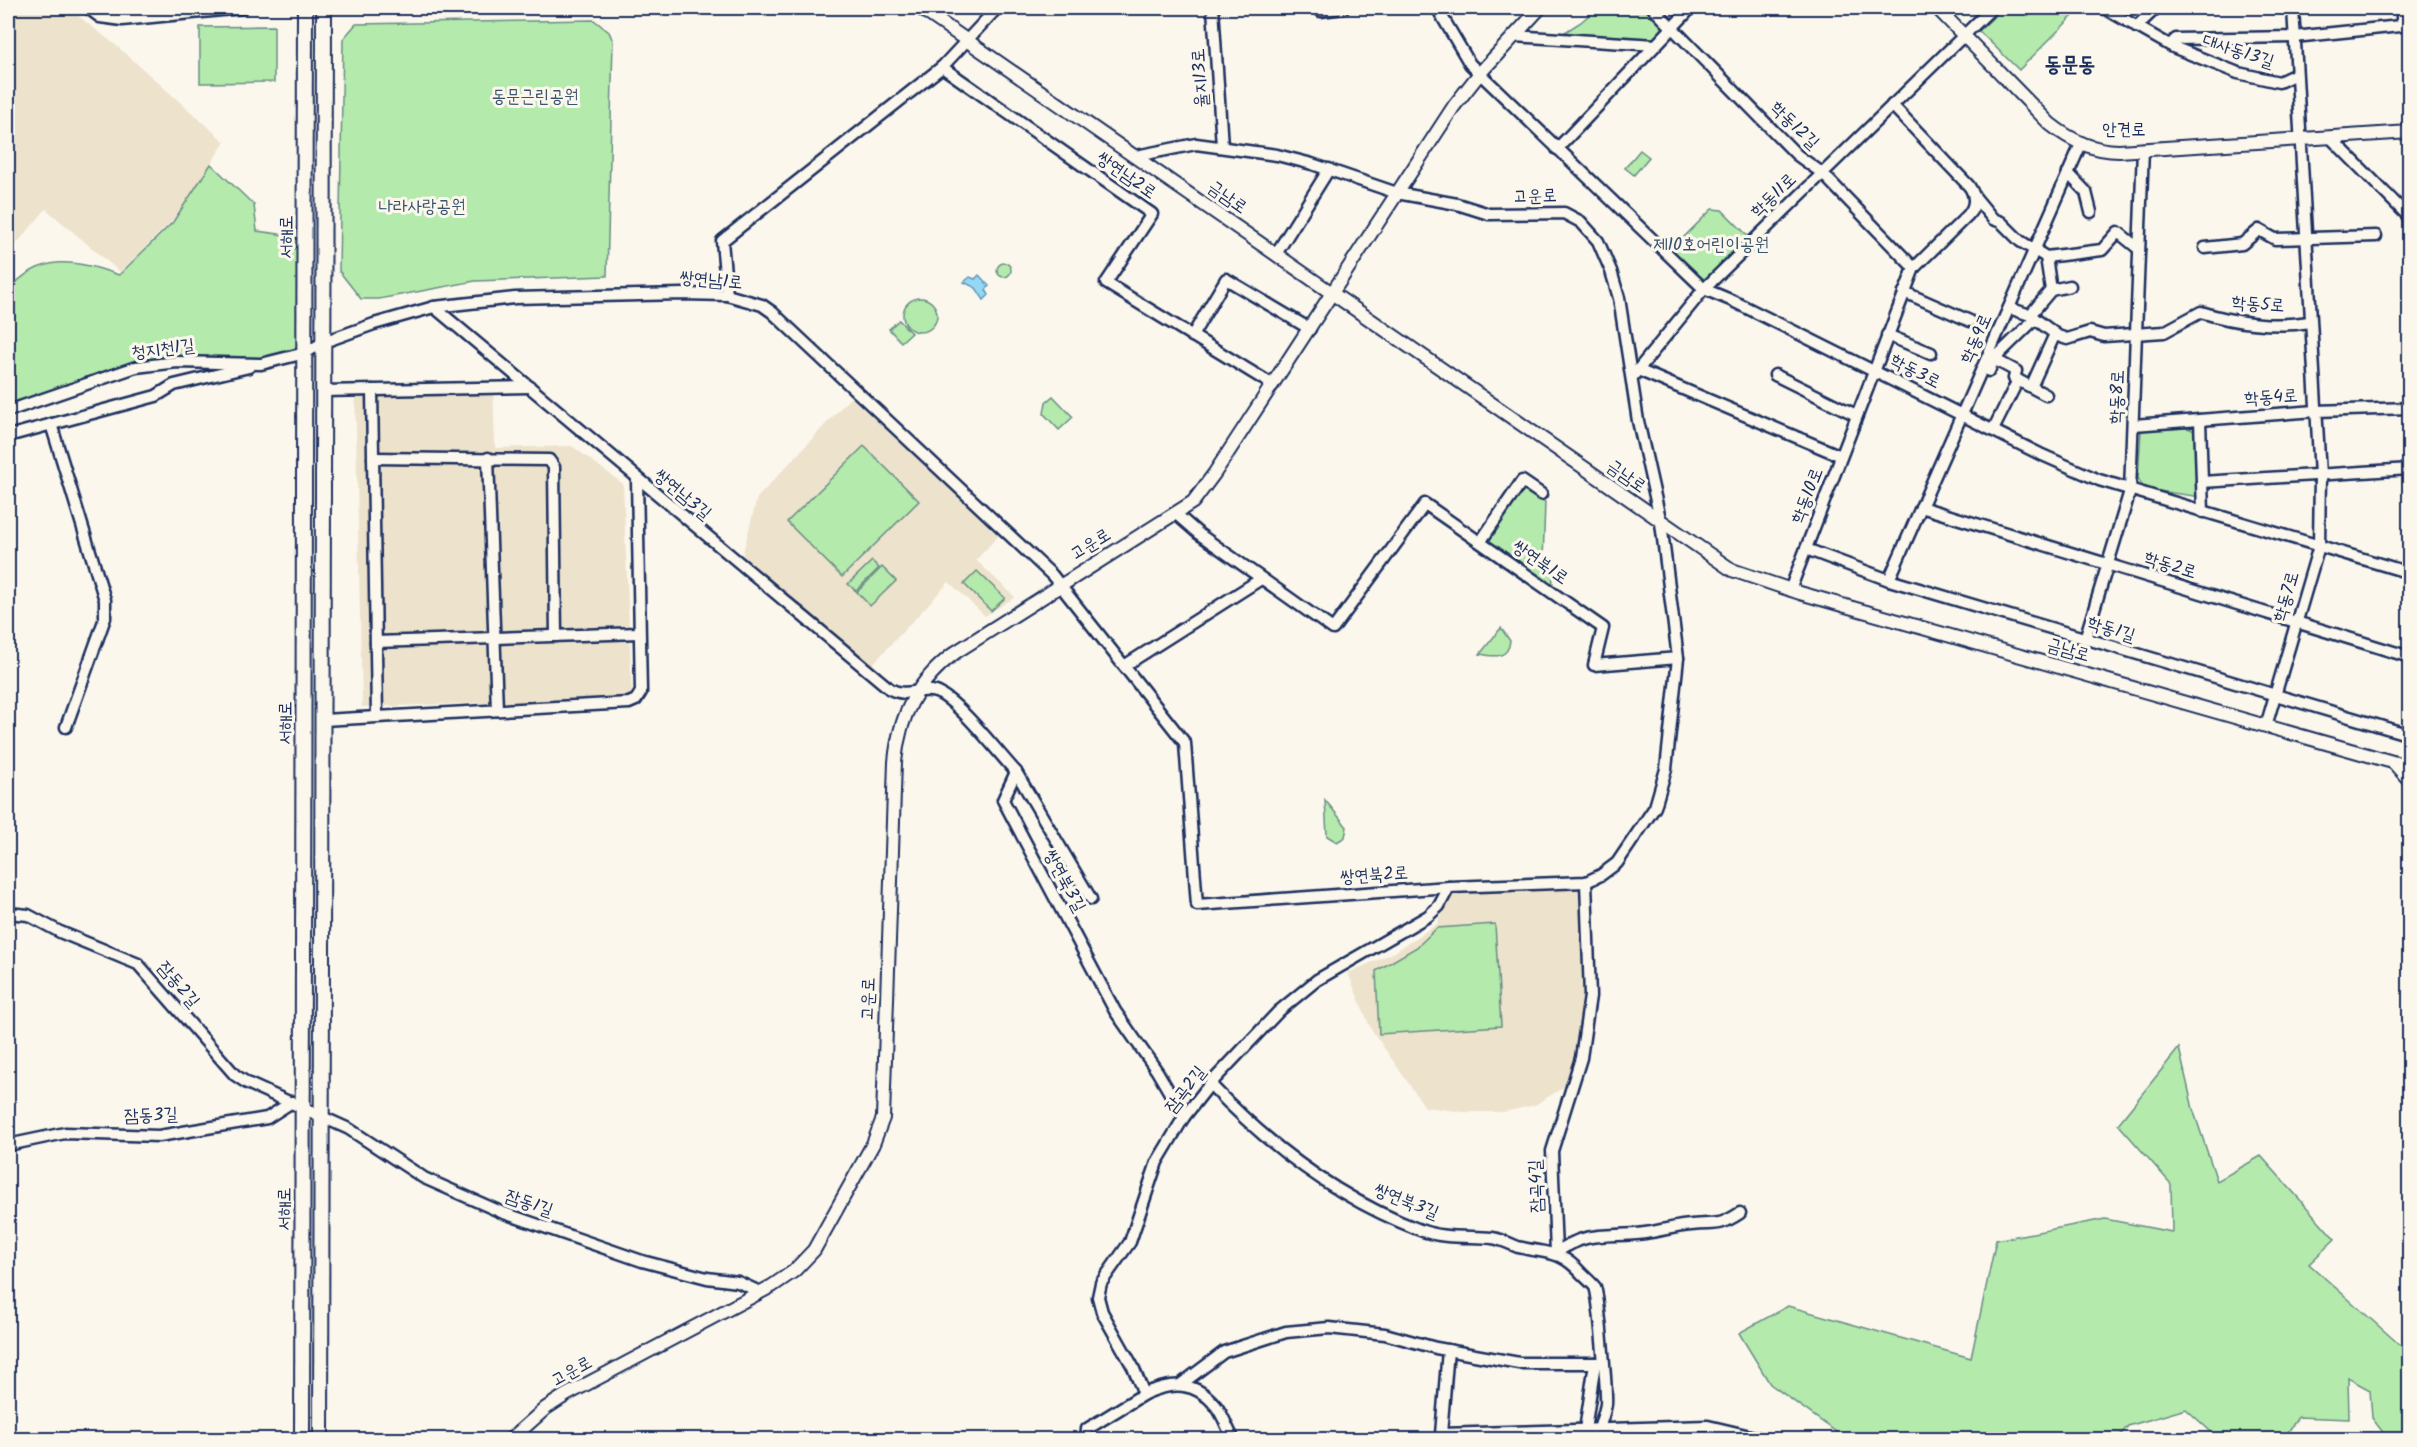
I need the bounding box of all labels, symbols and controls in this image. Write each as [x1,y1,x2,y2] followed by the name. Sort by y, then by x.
[2198,27,2278,77] street label: 대사동13길
[1184,47,1218,109] street label: 율지13로
[2045,49,2095,82] district label: 동문동
[492,83,578,112] park label: 동문근린공원
[1762,95,1826,157] street label: 학동12길
[2102,116,2146,145] street label: 안견로
[1090,145,1162,207] street label: 쌍연남2로
[1744,167,1804,225] street label: 학동11로
[1201,174,1253,222] street label: 금남로
[1513,182,1557,212] street label: 고운로
[379,193,465,222] park label: 나라사랑공원
[273,215,302,259] street label: 서해로
[1653,231,1769,260] park label: 제10호어린이공원
[678,264,744,298] street label: 쌍연남1로
[2230,289,2286,321] street label: 학동5로
[1953,309,2001,369] street label: 학동9로
[130,332,197,368] street label: 청지천1길
[1884,347,1946,397] street label: 학동3로
[2103,369,2133,425] street label: 학동8로
[2243,382,2299,414] street label: 학동4로
[1600,453,1652,501] street label: 금남로
[647,462,718,528] street label: 쌍연남3길
[1784,464,1832,528] street label: 학동10로
[1065,521,1117,569] street label: 고운로
[1506,533,1574,593] street label: 쌍연북1로
[2140,544,2200,588] street label: 학동2로
[2266,568,2308,626] street label: 학동7로
[2083,609,2139,651] street label: 학동1길
[2043,631,2093,671] street label: 금남로
[272,701,301,745] street label: 서해로
[1035,844,1093,918] street label: 쌍연북3길
[1339,859,1409,893] street label: 쌍연북2로
[150,955,207,1015] street label: 잠동2길
[854,977,884,1021] street label: 고운로
[1158,1059,1214,1120] street label: 잠곡2길
[124,1101,179,1131] street label: 잠동3길
[1522,1158,1552,1213] street label: 잠곡4길
[1369,1176,1444,1228] street label: 쌍연북3길
[501,1182,557,1226] street label: 잠동1길
[271,1187,300,1231] street label: 서해로
[546,1349,598,1395] street label: 고운로

